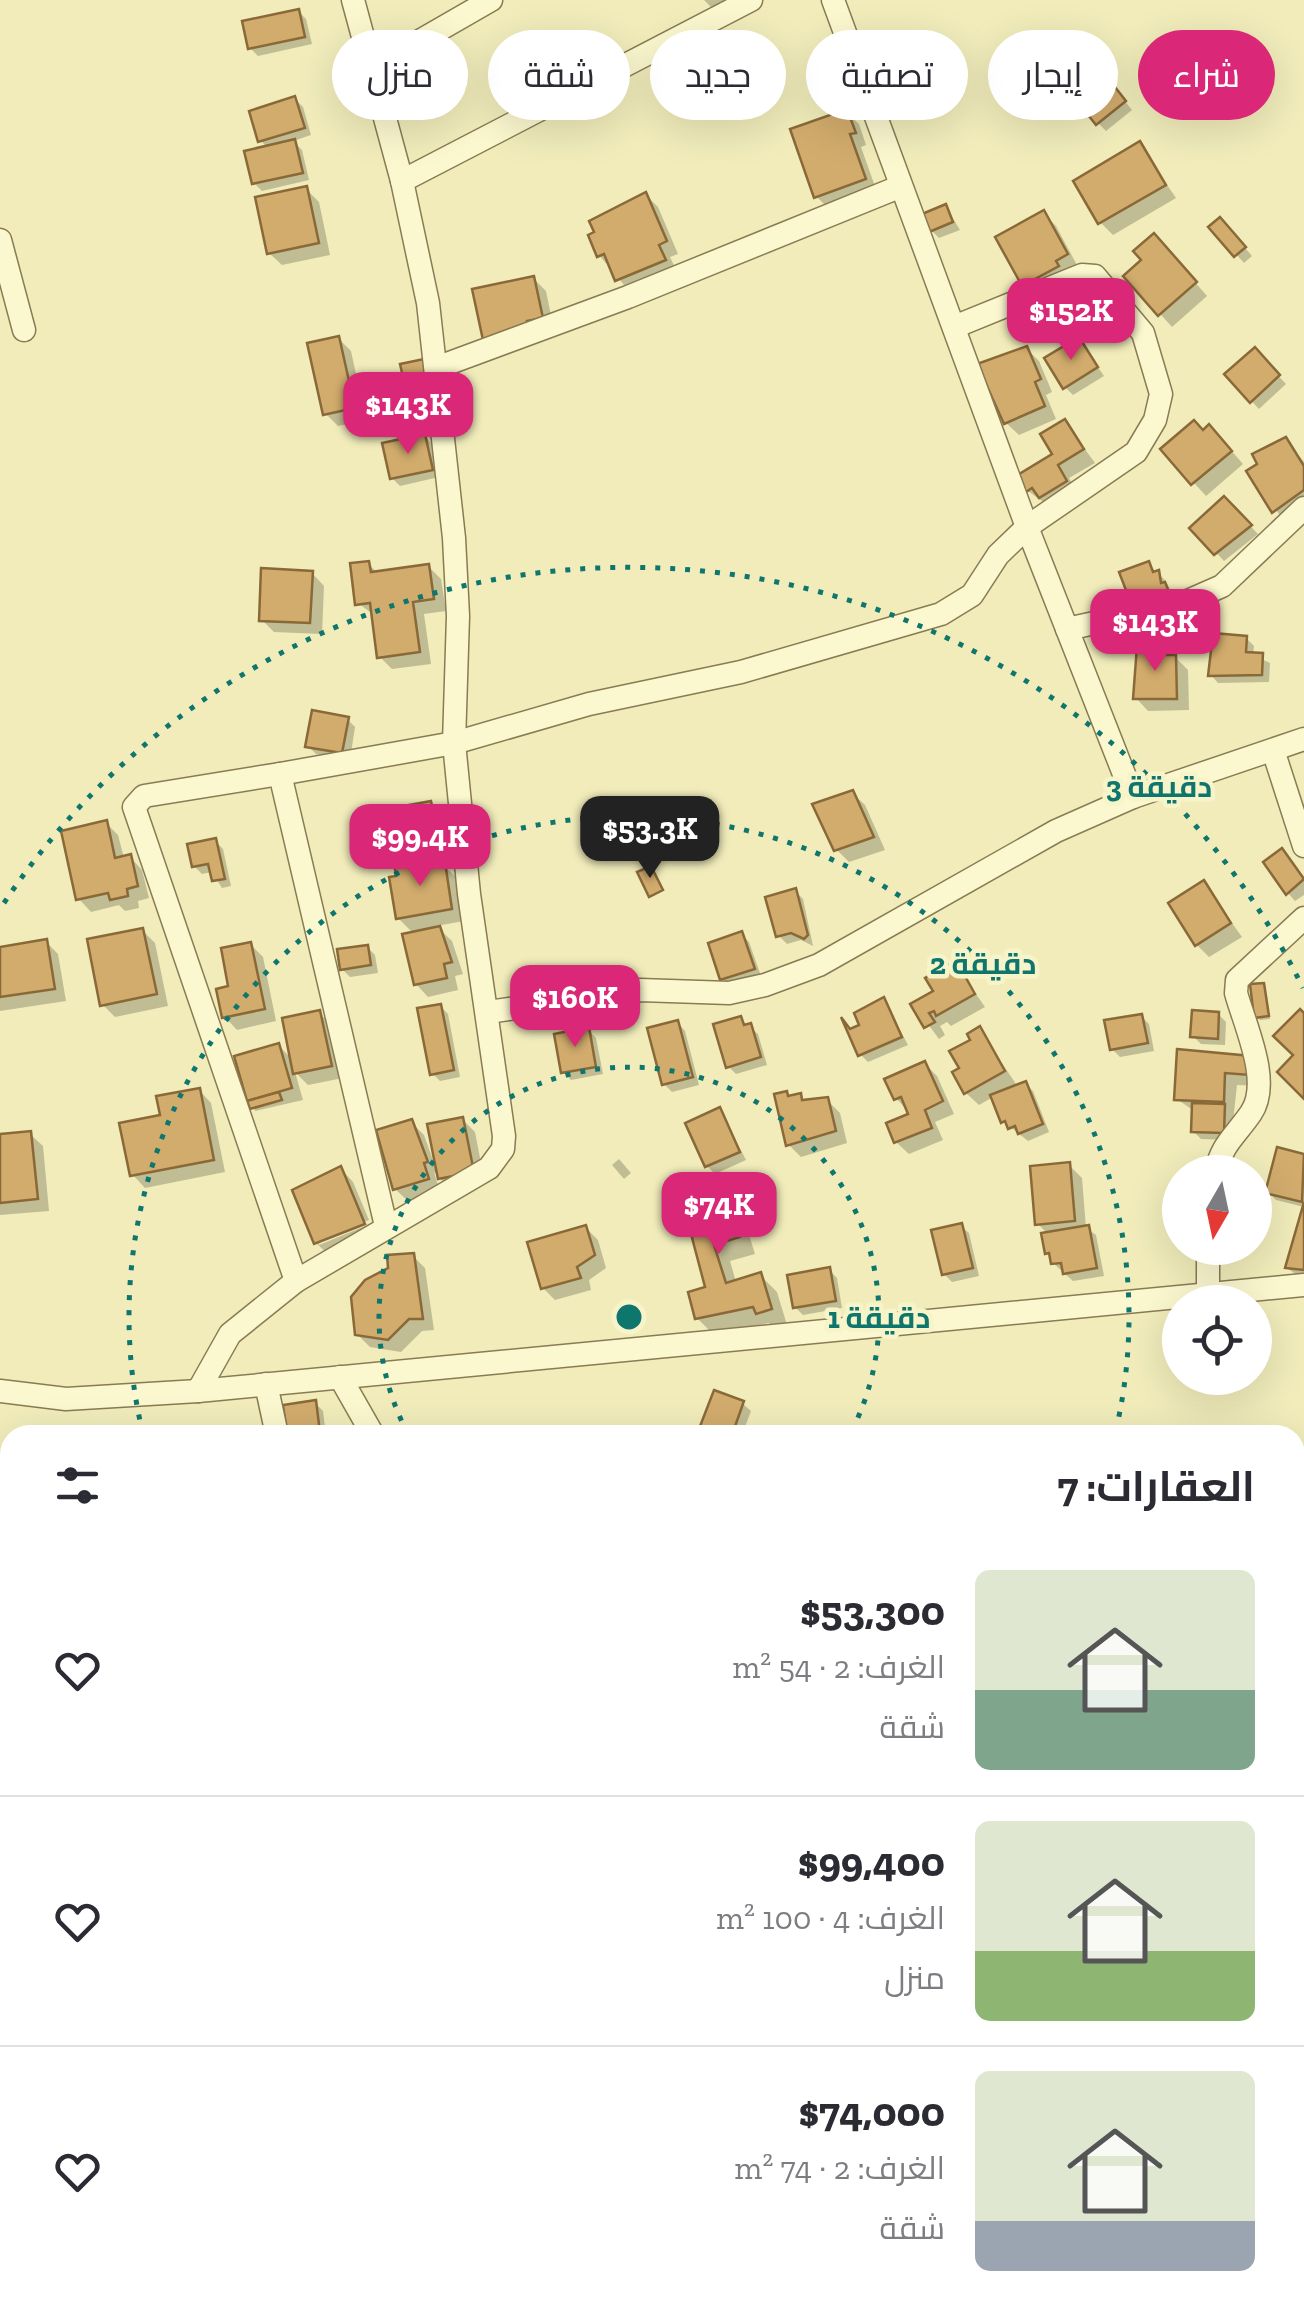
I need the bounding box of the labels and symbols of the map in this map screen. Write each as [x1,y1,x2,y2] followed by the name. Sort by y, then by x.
[1001,278,1141,363] pin: $152K
[338,372,478,457] pin: $143K
[1085,589,1225,674] pin: $143K
[1106,769,1212,805] text: 3 دقيقة
[569,796,731,881] pin: $53.3K
[339,804,501,889] pin: $99.4K
[930,946,1036,982] text: 2 دقيقة
[505,965,645,1050] pin: $160K
[1162,1155,1272,1265] north arrow
[660,1172,778,1257] pin: $74K
[611,1299,647,1335] centre of rings
[828,1300,930,1336] text: 1 دقيقة

